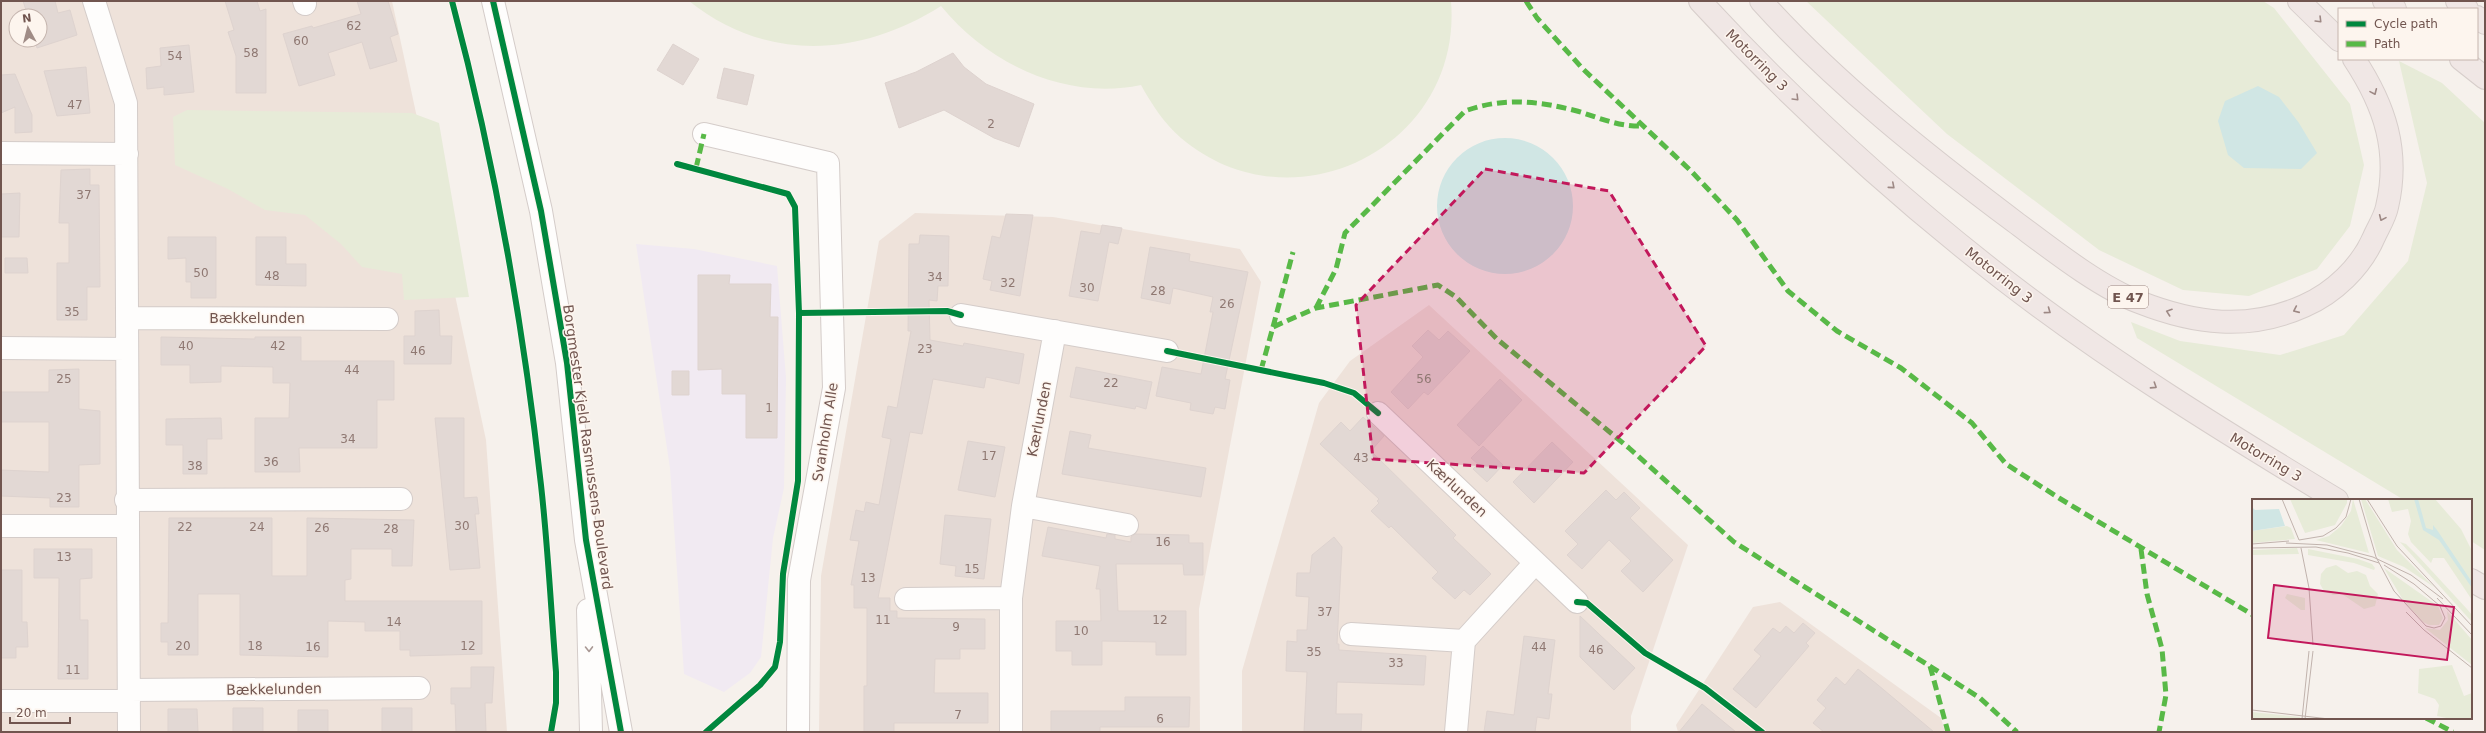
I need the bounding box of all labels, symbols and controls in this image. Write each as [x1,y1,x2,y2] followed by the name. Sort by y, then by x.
[8,8,48,48] north arrow
[2338,8,2478,60] legend
[21,12,32,26] text: N
[2314,15,2322,23] one-way arrow
[2374,17,2438,31] text: Cycle path
[346,19,362,33] house number: 62
[1723,26,1791,94] street label: Motorring 3
[293,34,309,48] house number: 60
[2374,37,2400,51] text: Path
[243,46,259,60] house number: 58
[167,49,183,63] house number: 54
[2369,88,2377,96] one-way arrow
[1791,93,1799,101] one-way arrow
[67,98,83,112] house number: 47
[987,117,995,131] house number: 2
[1887,182,1894,189] one-way arrow
[76,188,92,202] house number: 37
[2379,214,2387,221] one-way arrow
[1962,244,2036,306] street label: Motorring 3
[193,266,209,280] house number: 50
[264,269,280,283] house number: 48
[927,270,943,284] house number: 34
[1000,276,1016,290] house number: 32
[1079,281,1095,295] house number: 30
[1150,284,1166,298] house number: 28
[2108,286,2148,308] road number: E 47
[1219,297,1235,311] house number: 26
[560,303,616,591] street label: Borgmester Kjeld Rasmussens Boulevard
[64,305,80,319] house number: 35
[2293,305,2300,313] one-way arrow
[2043,306,2050,313] one-way arrow
[2166,309,2173,317] one-way arrow
[209,310,305,326] street label: Bækkelunden
[178,339,194,353] house number: 40
[270,339,286,353] house number: 42
[917,342,933,356] house number: 23
[410,344,426,358] house number: 46
[344,363,360,377] house number: 44
[56,372,72,386] house number: 25
[1416,372,1432,386] house number: 56
[1103,376,1119,390] house number: 22
[1024,380,1054,458] street label: Kærlunden
[809,381,841,483] street label: Svanholm Alle
[2150,381,2157,389] one-way arrow
[765,401,773,415] house number: 1
[2227,429,2305,485] street label: Motorring 3
[340,432,356,446] house number: 34
[981,449,997,463] house number: 17
[1353,451,1369,465] house number: 43
[263,455,279,469] house number: 36
[1423,456,1491,520] street label: Kærlunden
[187,459,203,473] house number: 38
[56,491,72,505] house number: 23
[2252,499,2472,719] inset map
[454,519,470,533] house number: 30
[177,520,193,534] house number: 22
[249,520,265,534] house number: 24
[314,521,330,535] house number: 26
[383,522,399,536] house number: 28
[1155,535,1171,549] house number: 16
[56,550,72,564] house number: 13
[964,562,980,576] house number: 15
[860,571,876,585] house number: 13
[1317,605,1333,619] house number: 37
[875,613,891,627] house number: 11
[1152,613,1168,627] house number: 12
[386,615,402,629] house number: 14
[952,620,960,634] house number: 9
[1073,624,1089,638] house number: 10
[175,639,191,653] house number: 20
[247,639,263,653] house number: 18
[460,639,476,653] house number: 12
[305,640,321,654] house number: 16
[1531,640,1547,654] house number: 44
[1588,643,1604,657] house number: 46
[1306,645,1322,659] house number: 35
[585,646,593,652] one-way arrow
[1388,656,1404,670] house number: 33
[65,663,81,677] house number: 11
[226,680,322,698] street label: Bækkelunden
[10,699,70,725] scale bar
[16,706,47,720] text: 20 m
[954,708,962,722] house number: 7
[1156,712,1164,726] house number: 6

